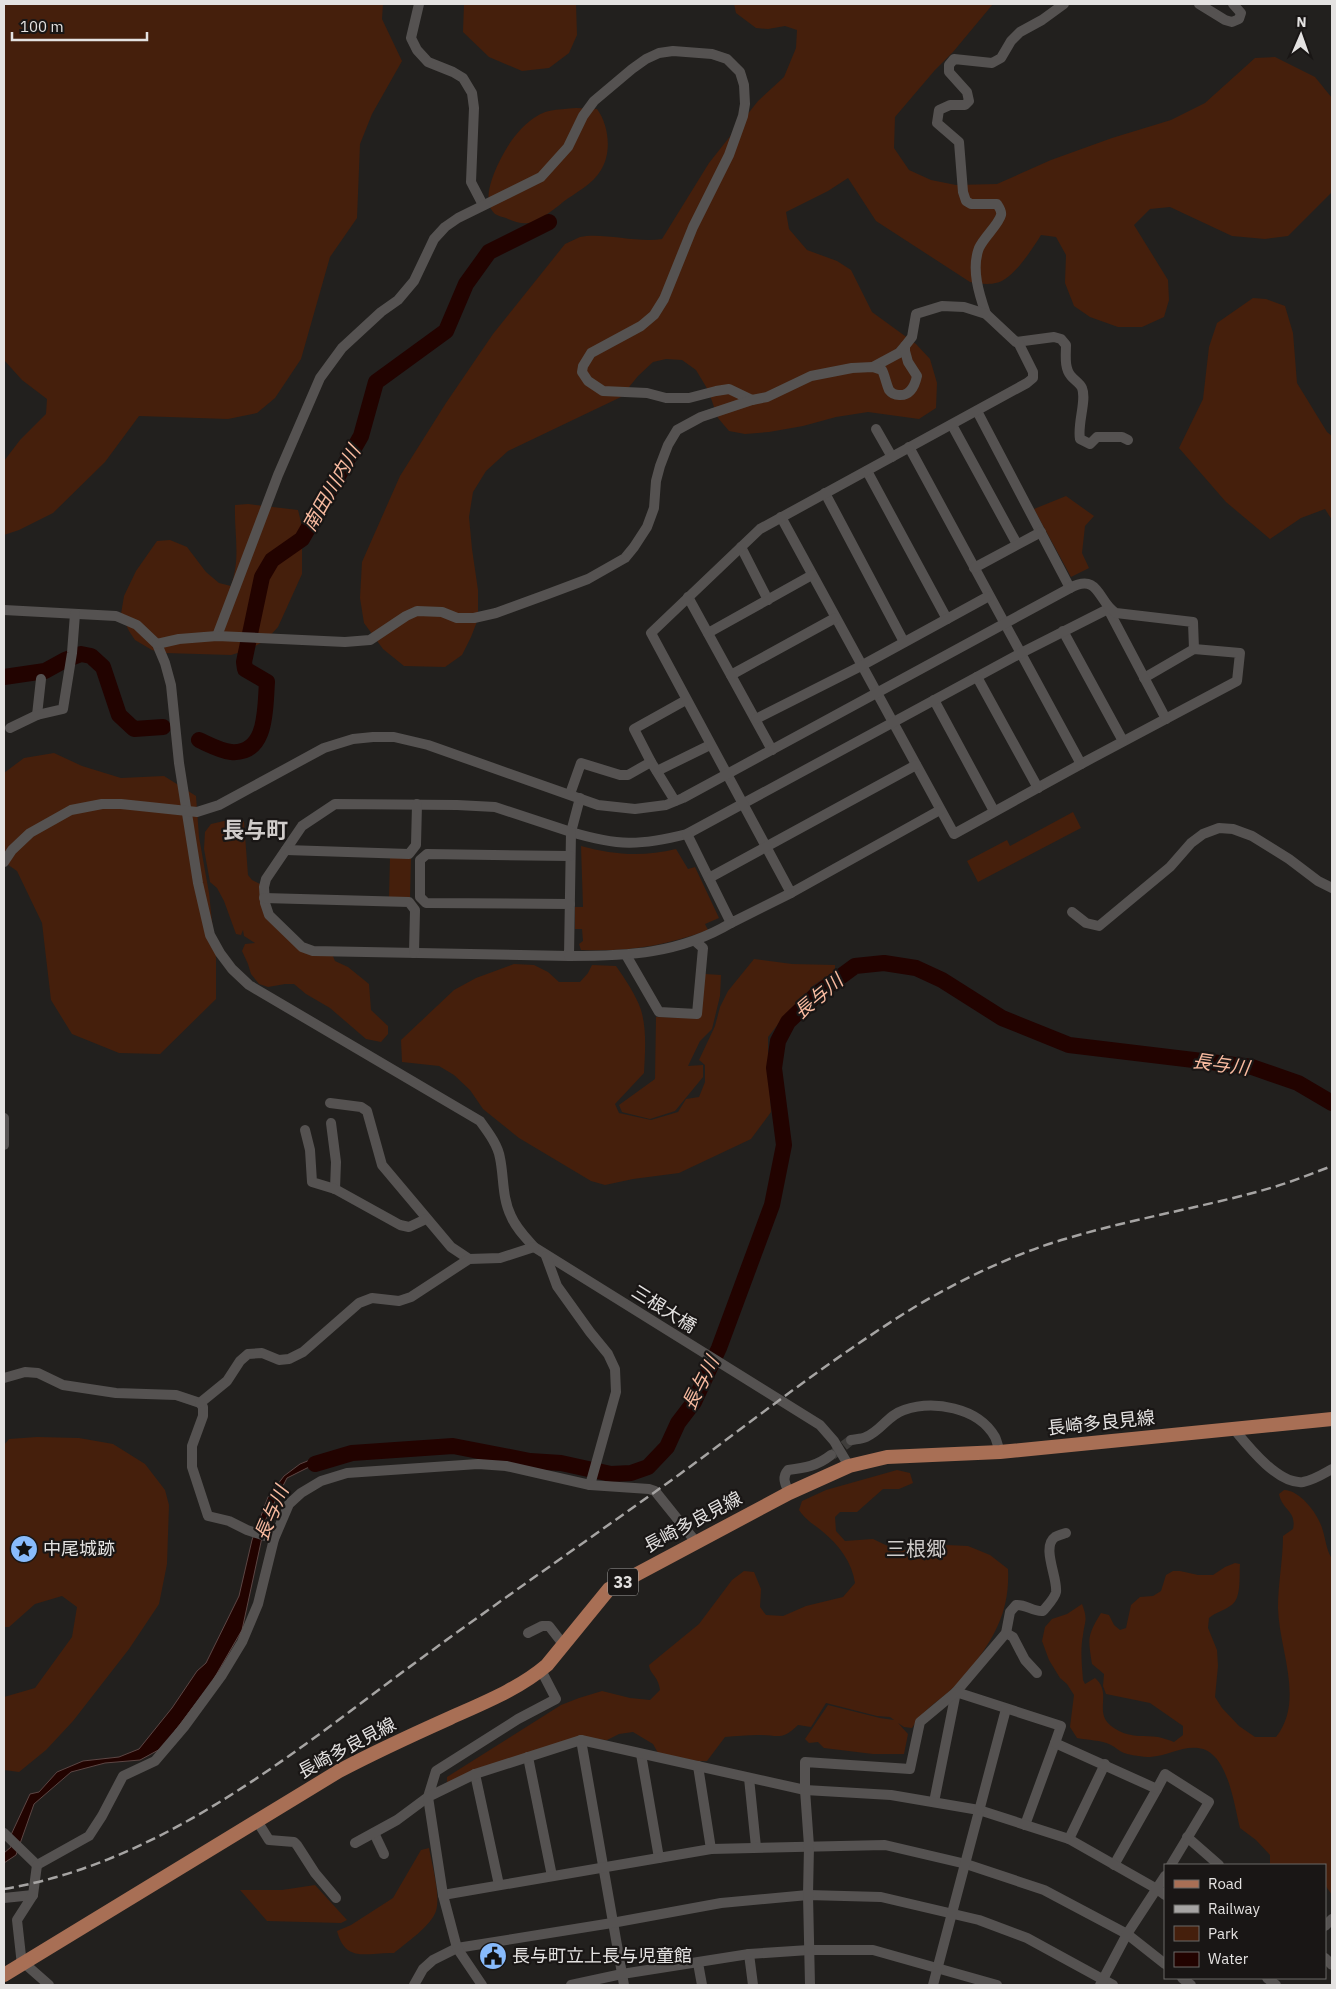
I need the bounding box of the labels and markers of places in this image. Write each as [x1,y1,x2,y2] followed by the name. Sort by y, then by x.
[9,1534,39,1564] place icon: 中尾城跡
[43,1537,115,1560] place label: 中尾城跡
[478,1941,508,1971] public building icon: 長与町立上長与児童館
[512,1944,692,1967] place label: 長与町立上長与児童館

